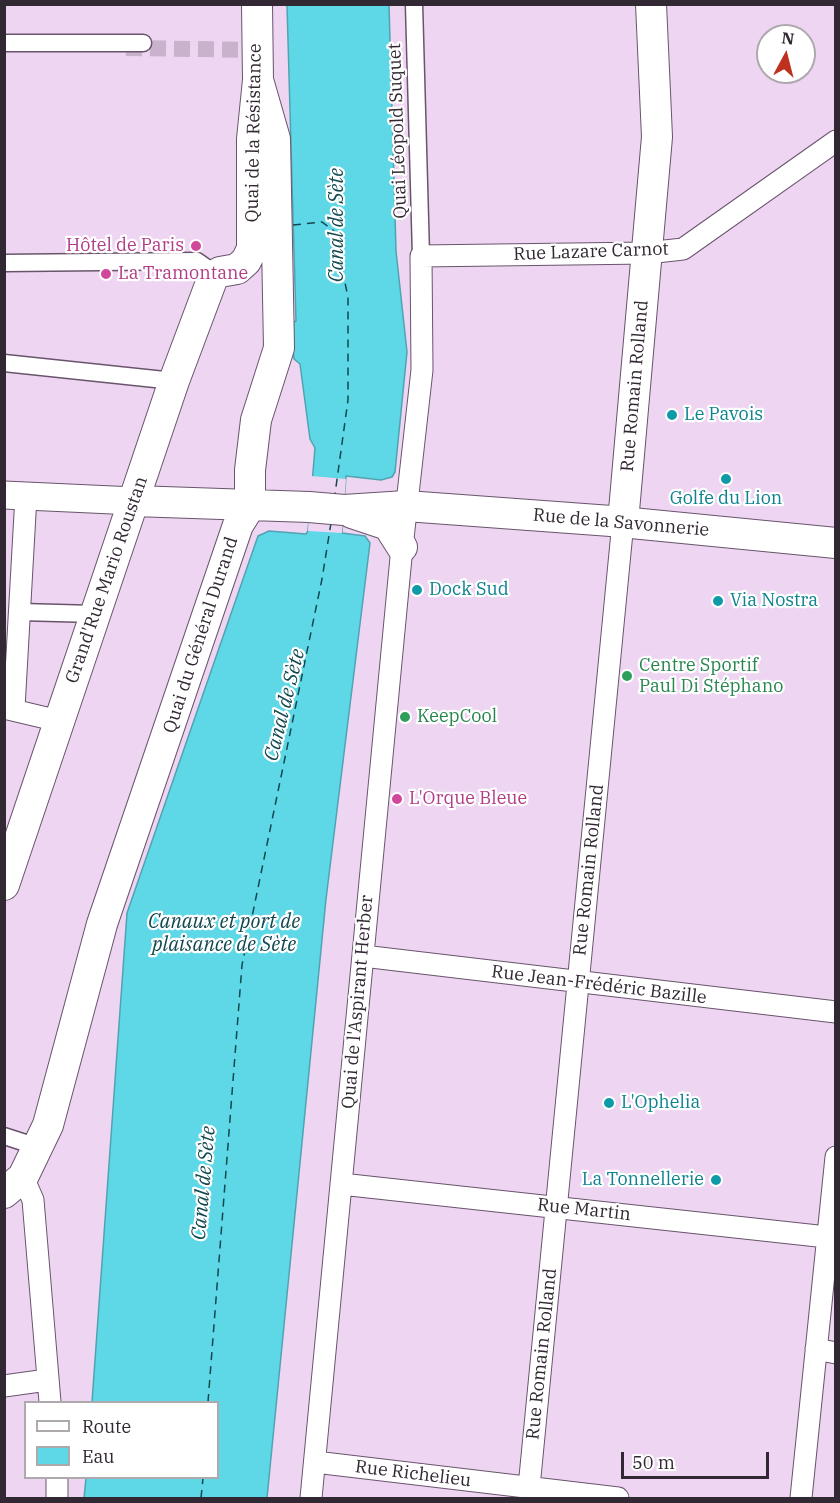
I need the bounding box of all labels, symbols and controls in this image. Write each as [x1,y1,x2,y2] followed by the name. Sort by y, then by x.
[756,24,816,84] north arrow
[780,27,795,49] text: N
[242,43,266,223] street label: Quai de la Résistance
[384,43,412,219] street label: Quai Léopold Suquet
[325,168,349,282] water label: Canal de Sète
[66,235,184,257] place label: Hôtel de Paris
[513,238,669,266] street label: Rue Lazare Carnot
[189,239,203,253] marker: Hôtel de Paris
[118,263,248,285] place label: La Tramontane
[99,267,113,281] marker: La Tramontane
[617,299,653,473] street label: Rue Romain Rolland
[684,404,763,426] place label: Le Pavois
[665,408,679,422] marker: Le Pavois
[719,472,733,486] marker: Golfe du Lion
[61,474,153,686] street label: Grand'Rue Mario Roustan
[670,488,782,510] place label: Golfe du Lion
[532,505,710,541] street label: Rue de la Savonnerie
[159,534,243,736] street label: Quai du Général Durand
[429,579,509,601] place label: Dock Sud
[410,583,424,597] marker: Dock Sud
[730,590,818,612] place label: Via Nostra
[711,594,725,608] marker: Via Nostra
[260,647,310,763] water label: Canal de Sète
[639,655,783,698] place label: Centre Sportif Paul Di Stéphano
[620,669,634,683] marker: Centre Sportif Paul Di Stéphano
[417,706,497,728] place label: KeepCool
[398,710,412,724] marker: KeepCool
[569,783,609,957] street label: Rue Romain Rolland
[409,788,527,810] place label: L'Orque Bleue
[390,792,404,806] marker: L'Orque Bleue
[338,894,378,1110] street label: Quai de l'Aspirant Herber
[148,910,300,957] water label: Canaux et port de plaisance de Sète
[490,961,708,1009] street label: Rue Jean-Frédéric Bazille
[621,1092,700,1114] place label: L'Ophelia
[602,1096,616,1110] marker: L'Ophelia
[187,1125,221,1241] water label: Canal de Sète
[582,1169,704,1191] place label: La Tonnellerie
[709,1173,723,1187] marker: La Tonnellerie
[536,1194,632,1226] street label: Rue Martin
[522,1267,562,1441] street label: Rue Romain Rolland
[24,1401,219,1479] legend
[82,1415,131,1438] text: Route
[624,1440,772,1478] scale bar
[82,1445,114,1468] text: Eau
[632,1451,675,1474] text: 50 m
[354,1456,472,1492] street label: Rue Richelieu

